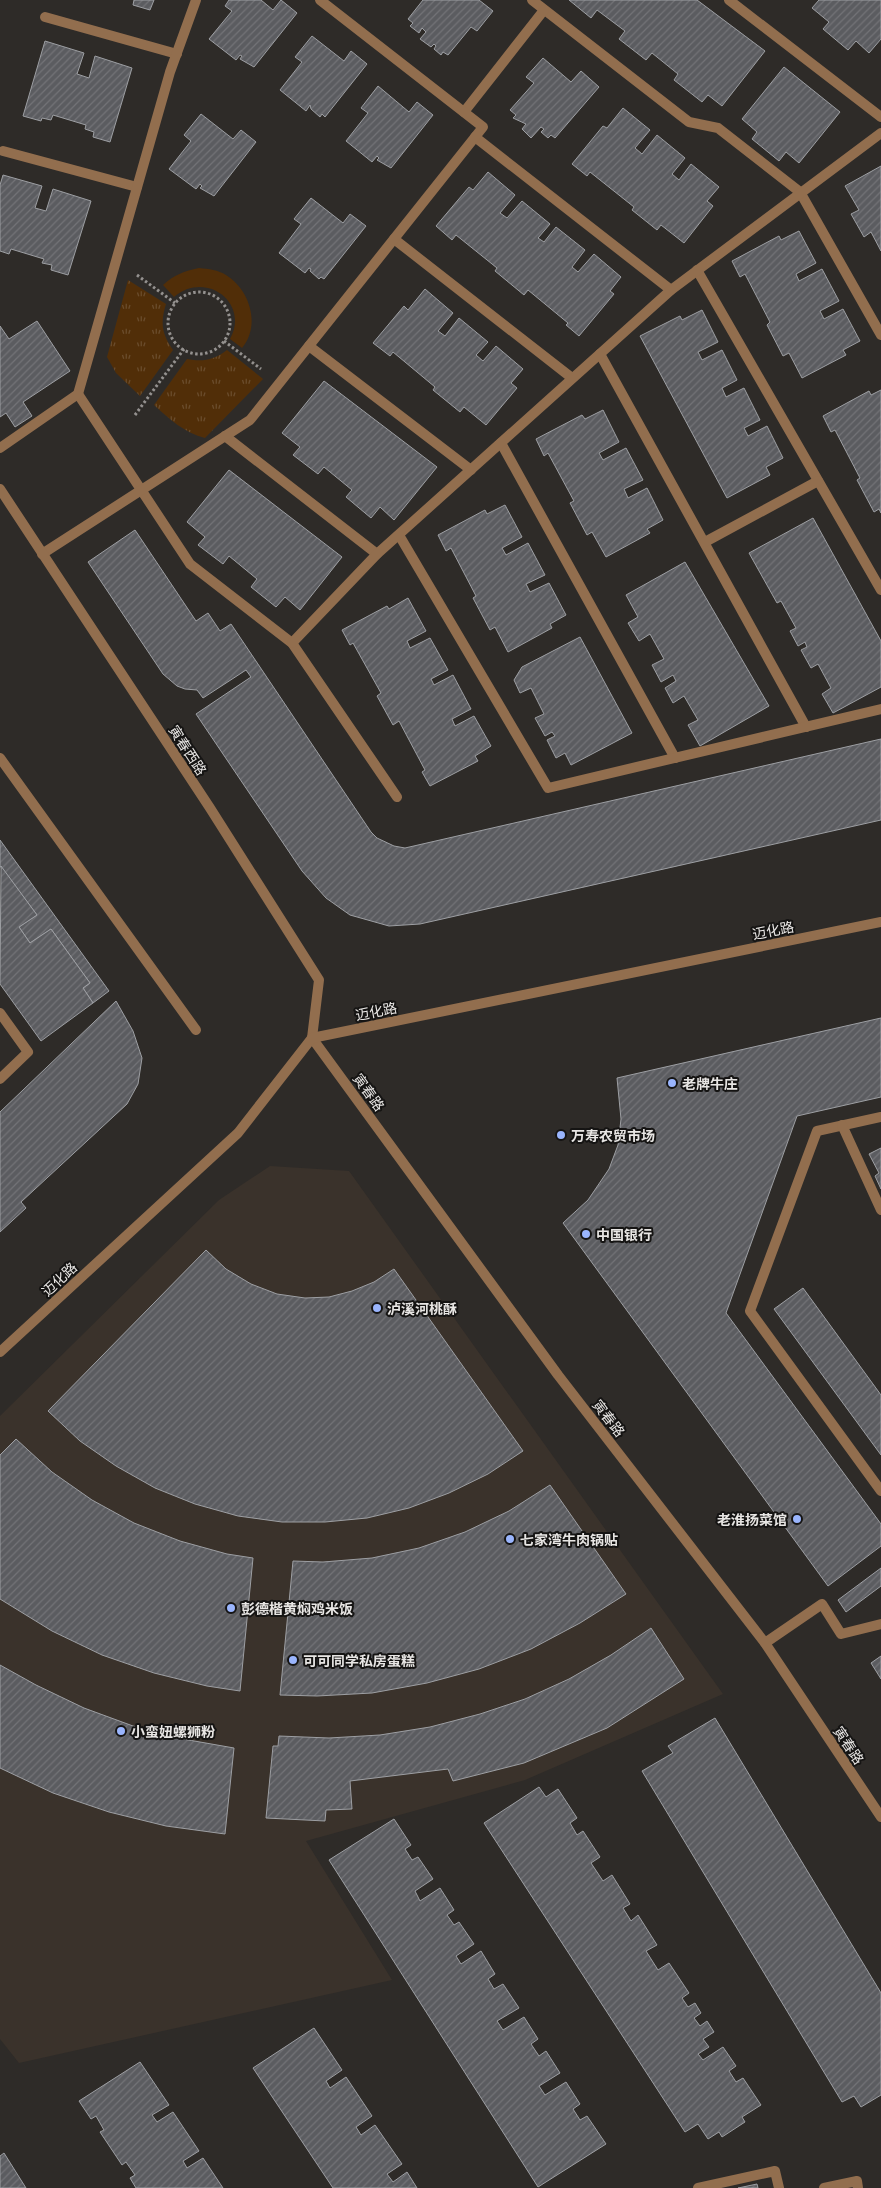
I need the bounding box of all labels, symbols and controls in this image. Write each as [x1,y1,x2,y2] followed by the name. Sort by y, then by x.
[166,722,210,778] street label: 寅春西路
[751,918,795,942] street label: 迈化路
[354,999,398,1023] street label: 迈化路
[350,1070,388,1114] street label: 寅春路
[682,1075,738,1092] place label: 老牌牛庄
[666,1077,678,1089] marker: 老牌牛庄
[571,1127,655,1144] place label: 万寿农贸市场
[555,1129,567,1141] marker: 万寿农贸市场
[596,1226,652,1243] place label: 中国银行
[580,1228,592,1240] marker: 中国银行
[38,1258,80,1300] street label: 迈化路
[387,1300,457,1317] place label: 泸溪河桃酥
[371,1302,383,1314] marker: 泸溪河桃酥
[589,1396,629,1440] street label: 寅春路
[717,1511,787,1528] place label: 老淮扬菜馆
[791,1513,803,1525] marker: 老淮扬菜馆
[520,1531,618,1548] place label: 七家湾牛肉锅贴
[504,1533,516,1545] marker: 七家湾牛肉锅贴
[241,1600,353,1617] place label: 彭德楷黄焖鸡米饭
[225,1602,237,1614] marker: 彭德楷黄焖鸡米饭
[303,1652,415,1669] place label: 可可同学私房蛋糕
[287,1654,299,1666] marker: 可可同学私房蛋糕
[131,1723,215,1740] place label: 小蛮妞螺狮粉
[830,1723,868,1767] street label: 寅春路
[115,1725,127,1737] marker: 小蛮妞螺狮粉

